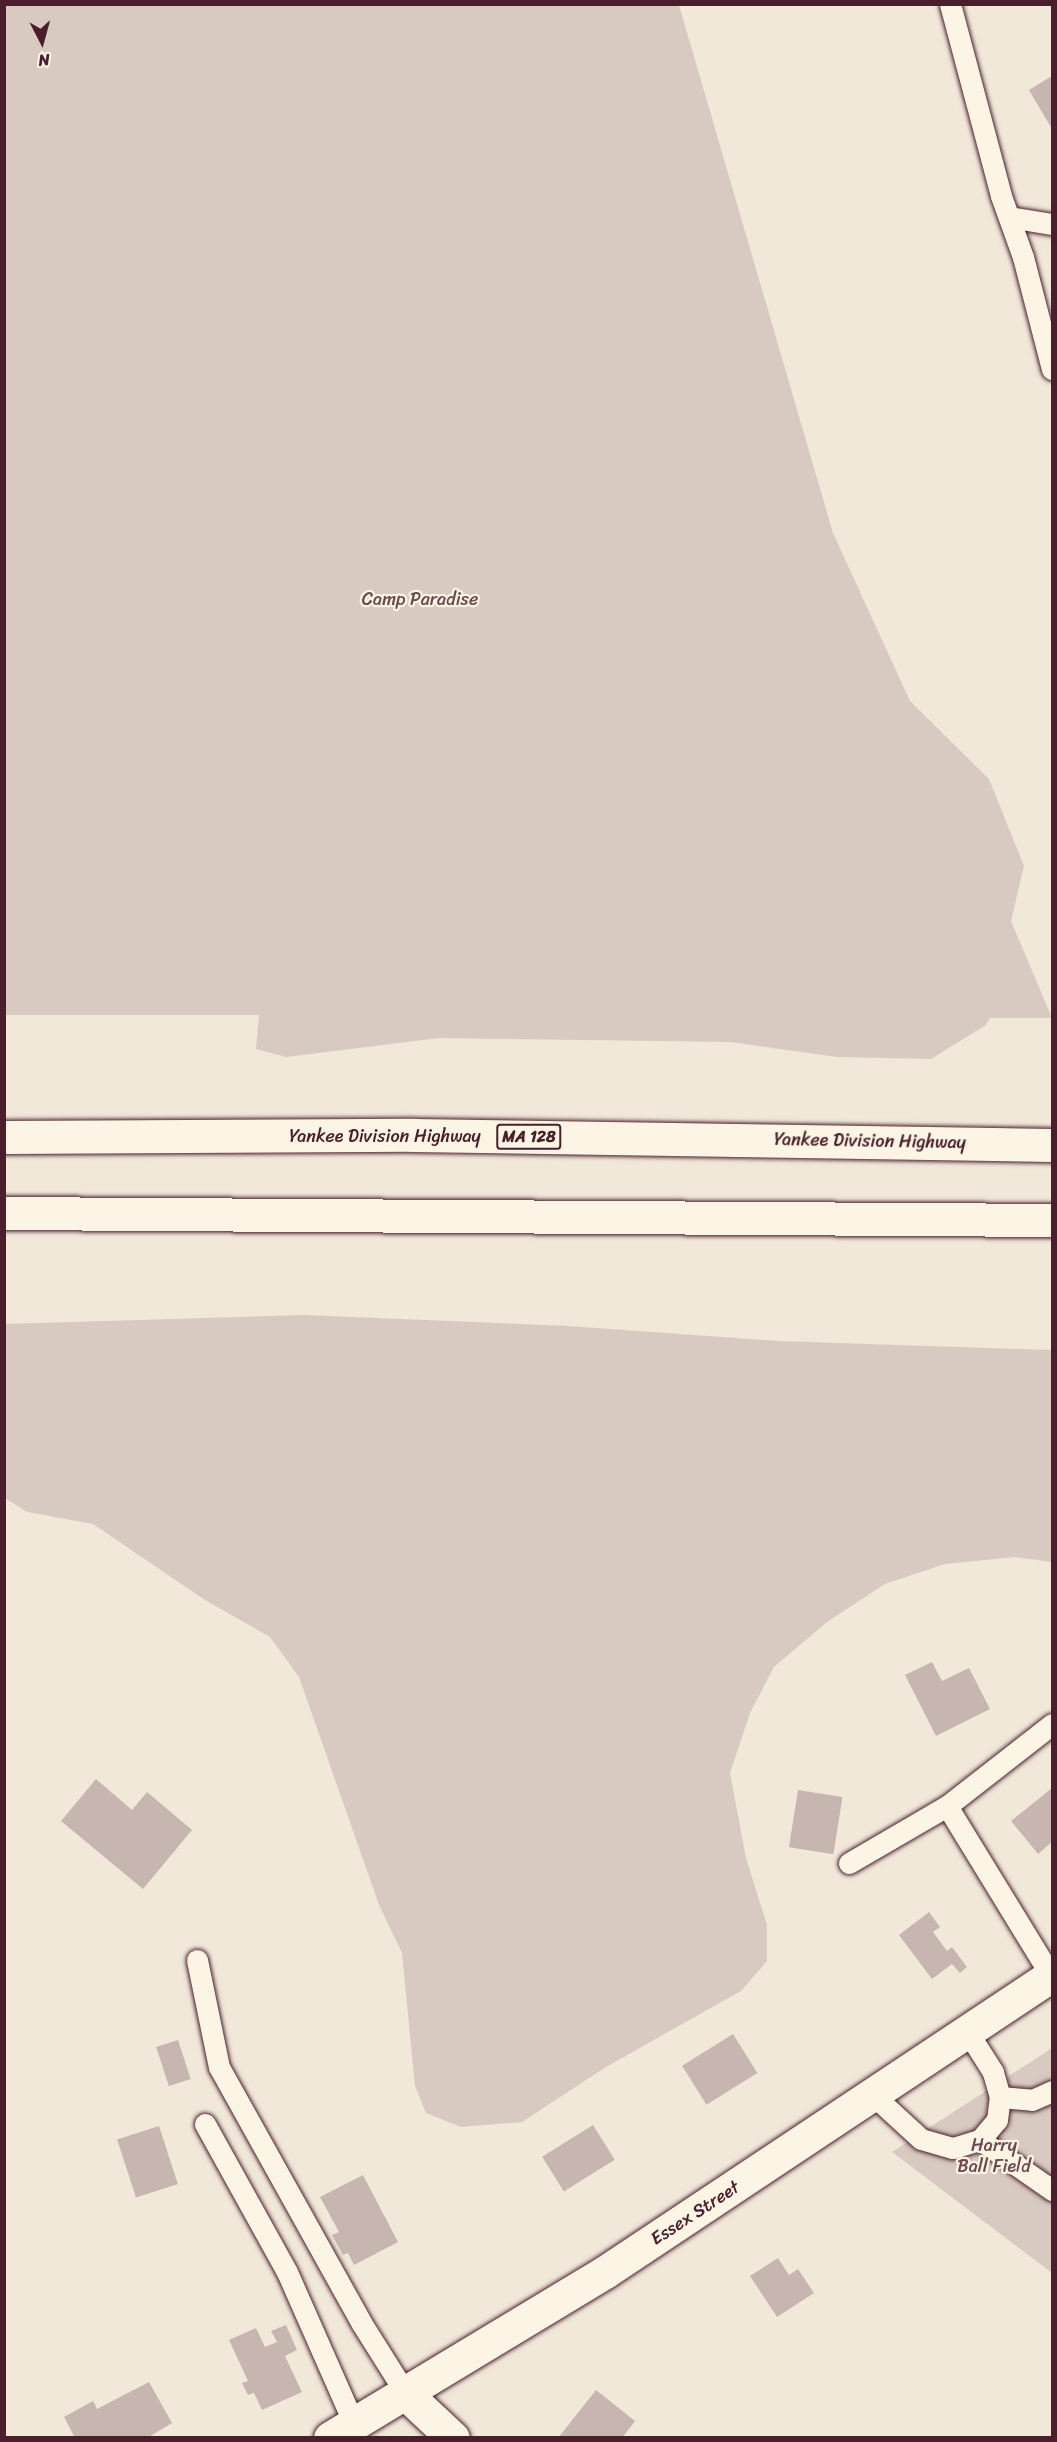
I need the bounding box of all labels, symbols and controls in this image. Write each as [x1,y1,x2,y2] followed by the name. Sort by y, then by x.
[12,12,72,72] north arrow
[37,45,51,75] text: N
[362,588,478,610] park label: Camp Paradise
[496,1124,562,1150] road number: MA 128
[289,1125,481,1147] street label: Yankee Division Highway
[774,1129,966,1153] street label: Yankee Division Highway
[957,2135,1031,2178] park label: Harry Ball Field
[646,2176,744,2250] street label: Essex Street

